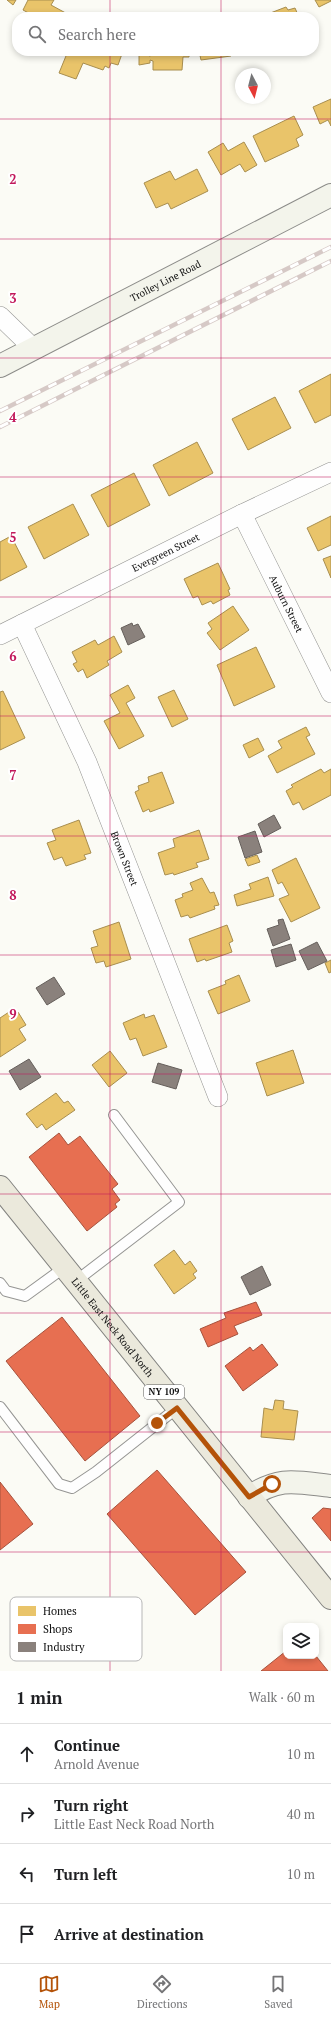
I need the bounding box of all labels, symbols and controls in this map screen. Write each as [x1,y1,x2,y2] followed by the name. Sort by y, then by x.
[12,12,319,56] search box
[26,23,48,45] icon: search
[58,24,136,44] text: Search here
[235,68,271,104] north arrow
[9,170,17,188] text: 2
[128,257,203,305] street label: Trolley Line Road
[9,289,17,307] text: 3
[9,408,17,426] text: 4
[9,528,17,546] text: 5
[130,530,202,575] street label: Evergreen Street
[266,573,306,635] street label: Auburn Street
[9,647,17,665] text: 6
[9,766,17,784] text: 7
[108,829,141,888] street label: Brown Street
[9,886,17,904] text: 8
[9,1005,17,1023] text: 9
[69,1275,156,1380] street label: Little East Neck Road North
[144,1385,184,1399] road number: NY 109
[148,1414,166,1432] route end
[263,1475,281,1493] route start
[10,1597,142,1661] legend
[43,1604,77,1618] text: Homes
[43,1622,73,1636] text: Shops
[283,1623,319,1659] map controls
[283,1623,319,1659] button: layers
[43,1640,85,1654] text: Industry
[16,1686,63,1709] text: 1 min
[249,1688,315,1706] text: Walk · 60 m
[54,1735,120,1755] text: Continue
[16,1743,38,1765] icon: ahead
[287,1745,315,1763] text: 10 m
[54,1755,139,1773] text: Arnold Avenue
[54,1795,129,1815] text: Turn right
[16,1803,38,1825] icon: right
[287,1805,315,1823] text: 40 m
[54,1815,214,1833] text: Little East Neck Road North
[16,1863,38,1885] icon: left
[54,1864,118,1884] text: Turn left
[287,1865,315,1883] text: 10 m
[16,1923,38,1945] icon: arrive
[54,1924,204,1944] text: Arrive at destination
[38,1973,60,2011] tab: Map
[137,1973,188,2011] tab: Directions
[264,1973,293,2011] tab: Saved

